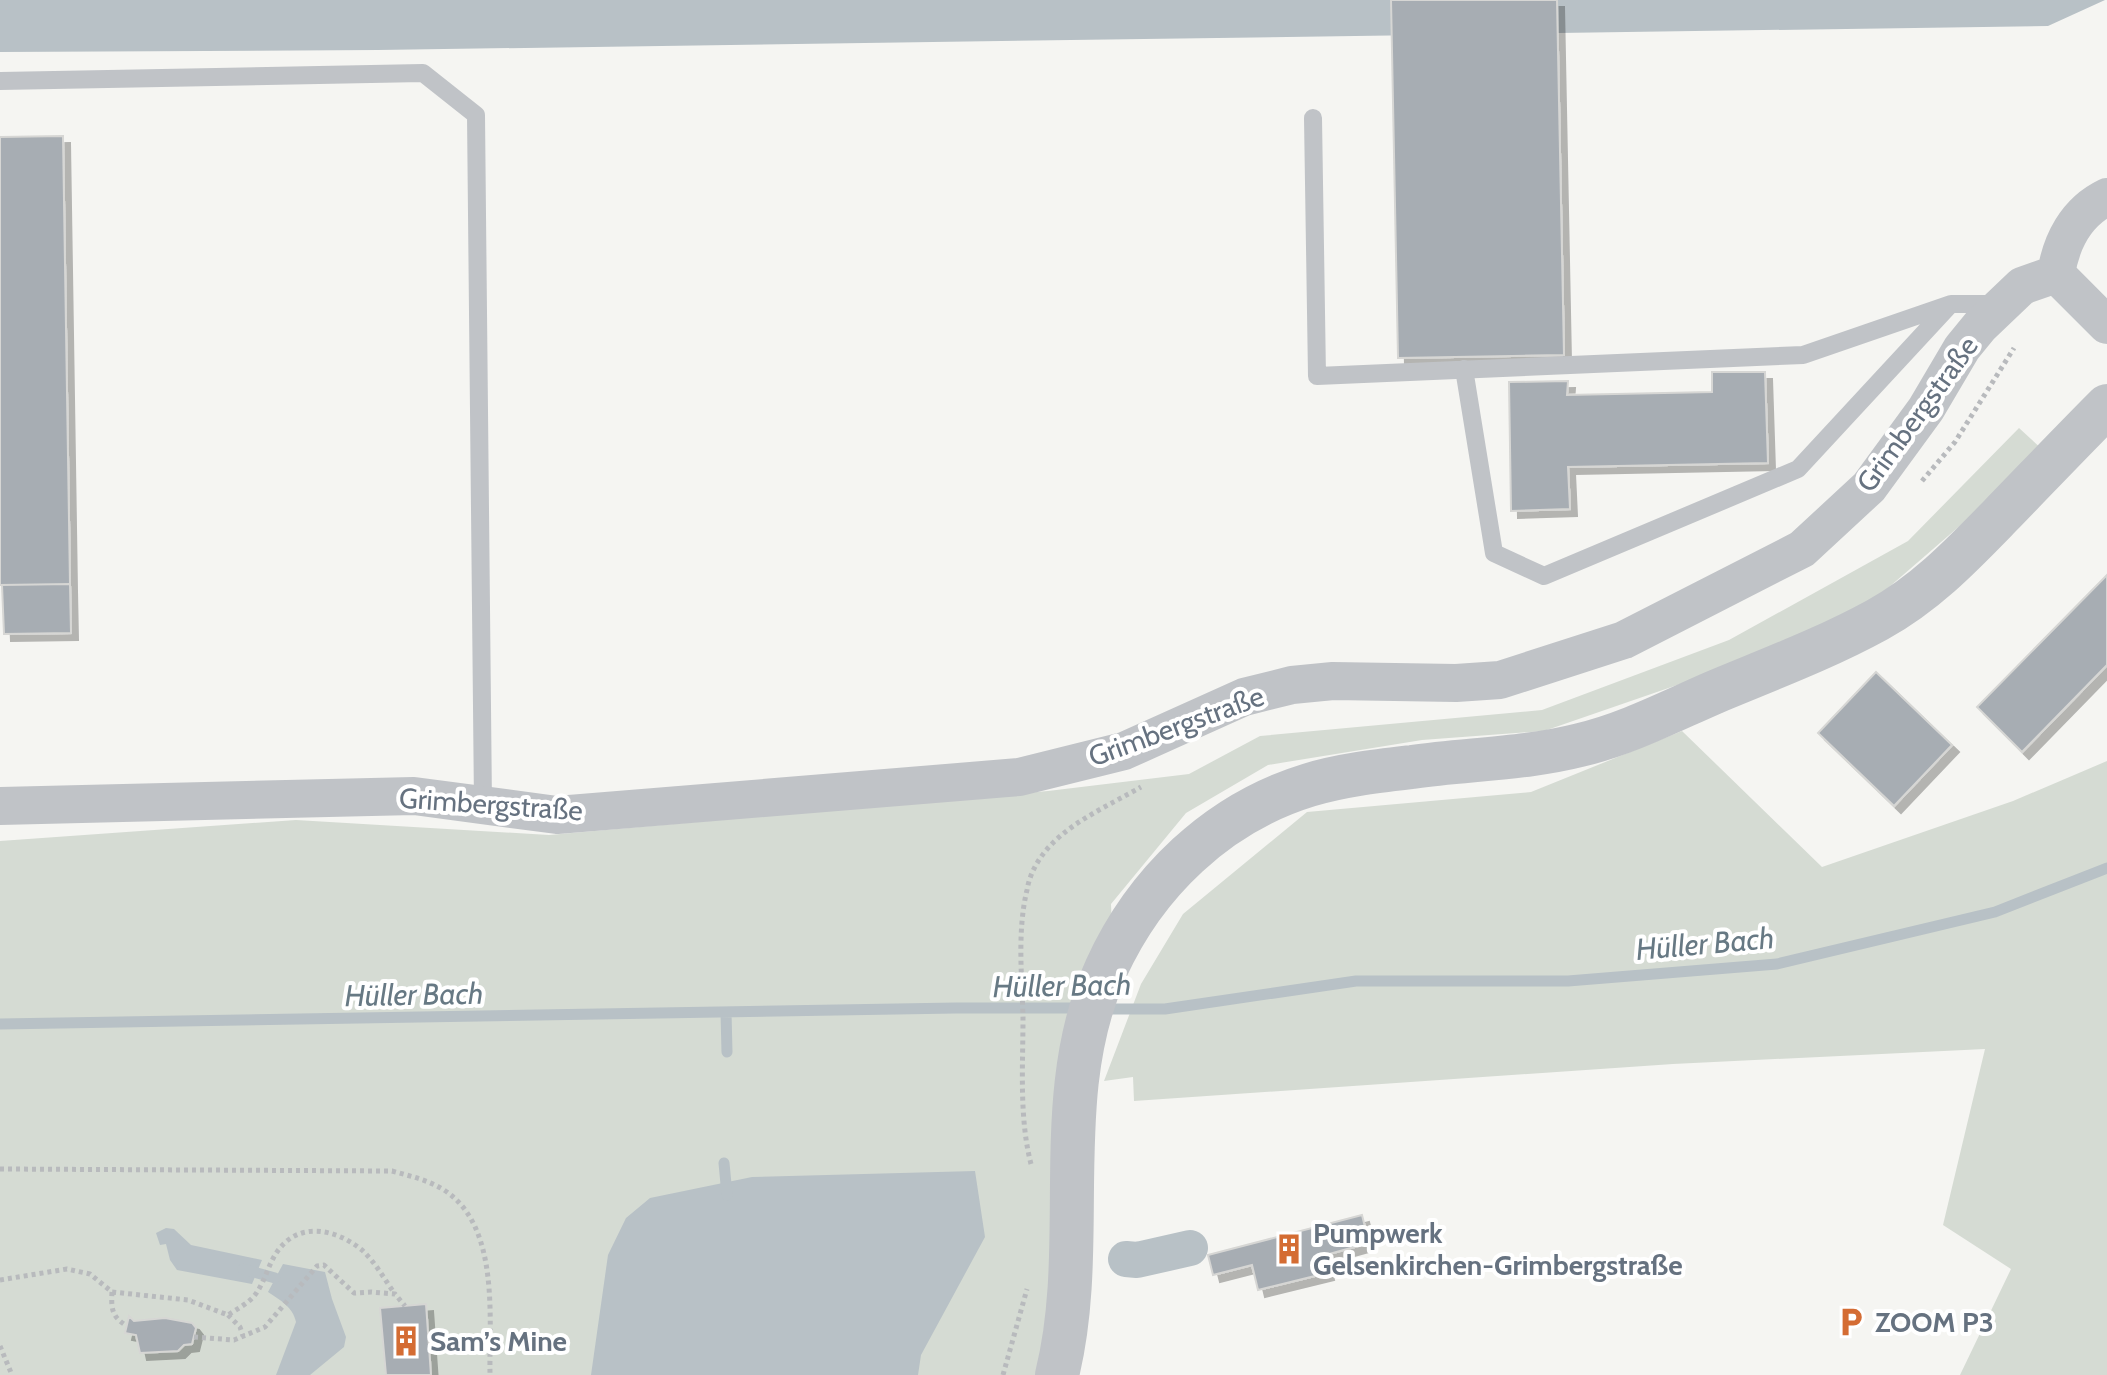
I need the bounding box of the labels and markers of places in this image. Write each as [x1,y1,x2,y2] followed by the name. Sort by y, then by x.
[1313,1216,1683,1282] place label: Pumpwerk Gelsenkirchen-Grimbergstraße
[1272,1232,1306,1266] building icon: Pumpwerk Gelsenkirchen-Grimbergstraße
[1834,1305,1868,1339] parking icon: ZOOM P3
[1875,1305,1994,1339] place label: ZOOM P3
[389,1324,423,1358] building icon: Sam’s Mine
[430,1324,567,1358] place label: Sam’s Mine

